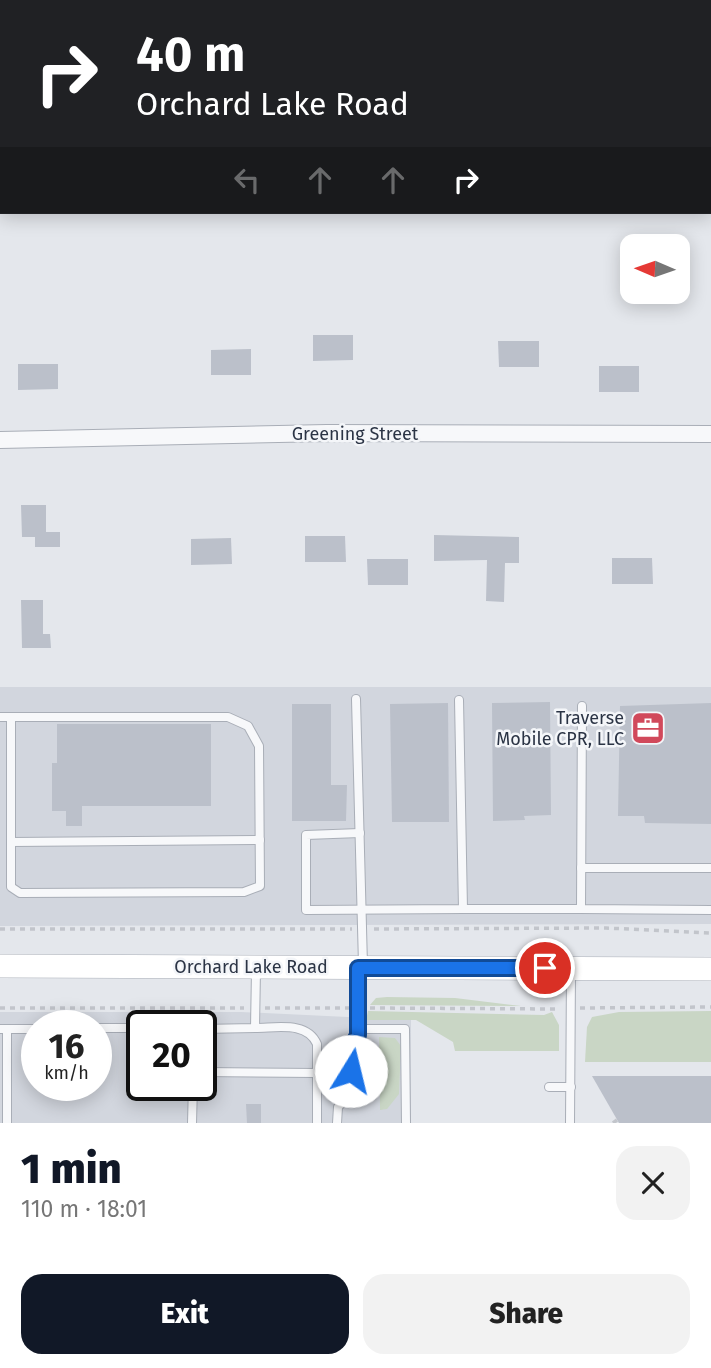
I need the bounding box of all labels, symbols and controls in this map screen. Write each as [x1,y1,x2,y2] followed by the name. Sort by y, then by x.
[136,25,245,84] text: 40 m
[21,28,112,119] icon: right
[136,85,409,123] text: Orchard Lake Road
[228,161,266,199] icon: left
[301,161,339,199] icon: ahead
[374,161,412,199] icon: ahead
[447,161,485,199] icon: right
[620,234,690,304] north arrow
[620,234,690,304] map controls
[292,423,419,445] street label: Greening Street
[496,707,624,750] place label: Traverse Mobile CPR, LLC
[629,709,667,747] office icon: Traverse Mobile CPR, LLC
[515,938,575,998] pin
[526,949,564,987] icon: arrive
[174,956,328,978] street label: Orchard Lake Road
[126,1010,217,1101] speed limit sign: 20
[49,1025,84,1067] text: 16
[314,1034,388,1108] position arrow
[44,1062,89,1084] text: km/h
[21,1144,122,1194] text: 1 min
[616,1146,690,1220] button: close
[21,1195,147,1223] text: 110 m · 18:01
[21,1274,349,1354] button: Exit
[363,1274,690,1354] button: Share

